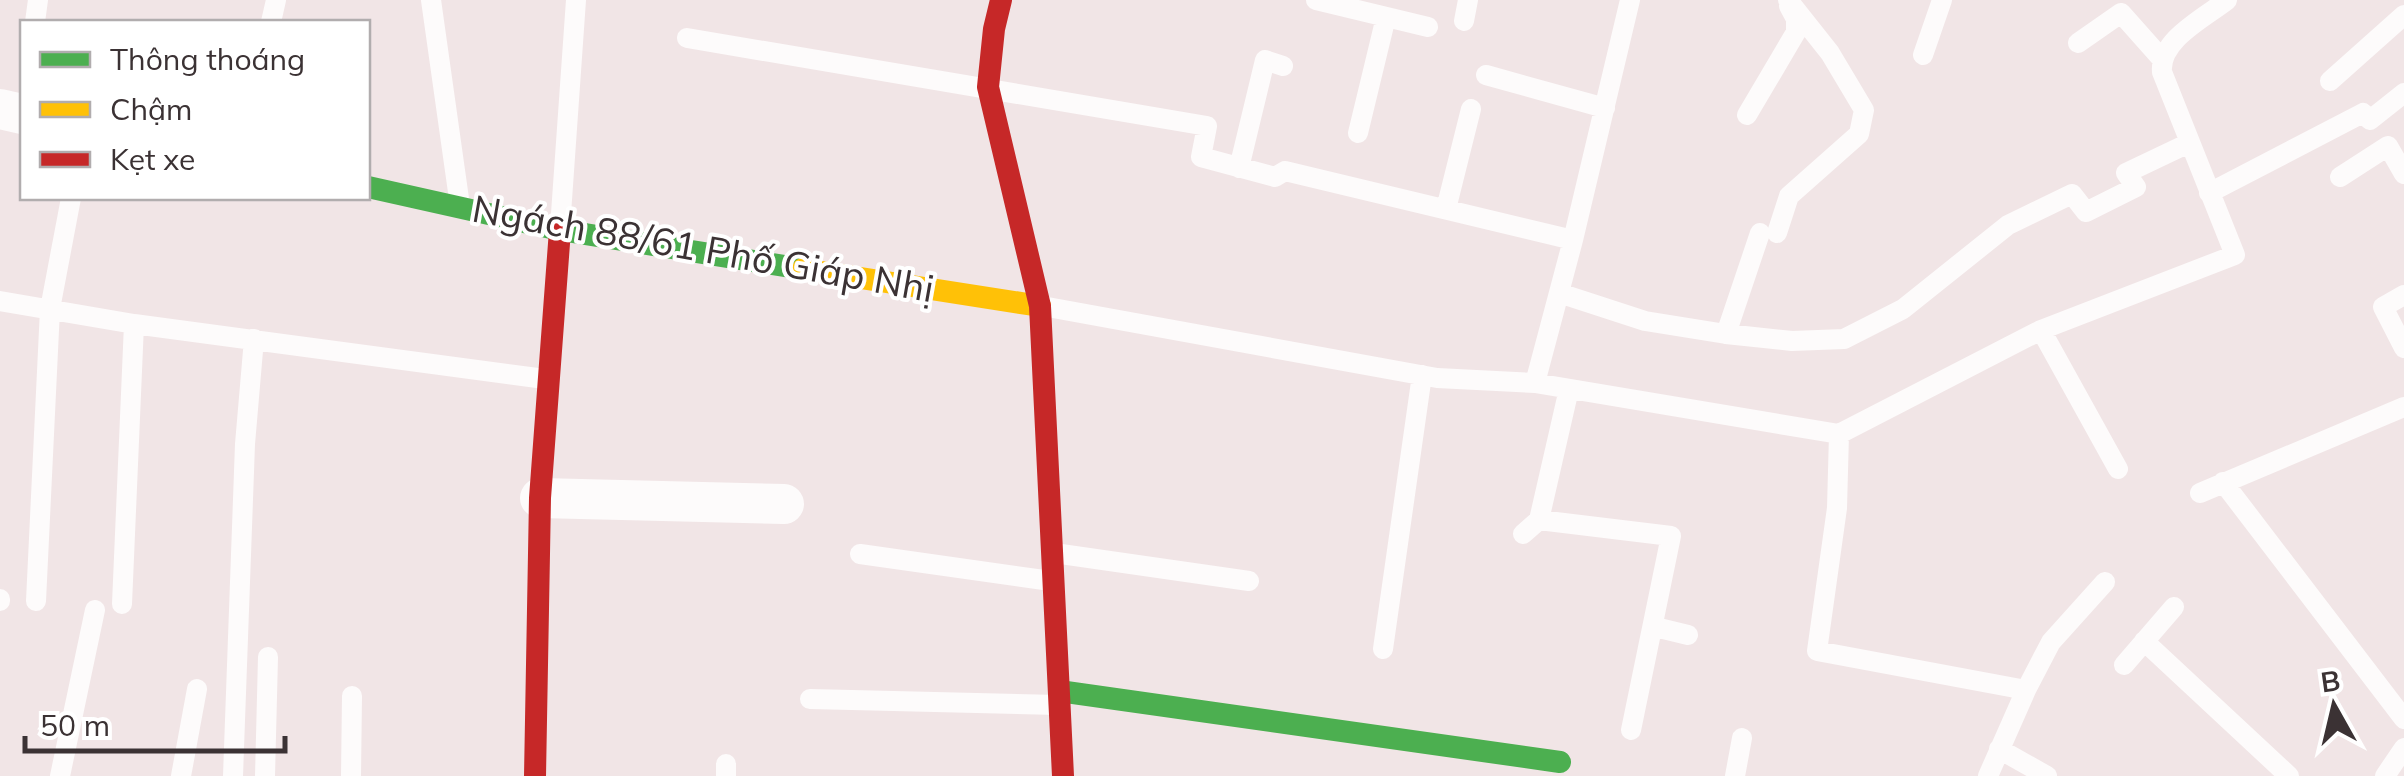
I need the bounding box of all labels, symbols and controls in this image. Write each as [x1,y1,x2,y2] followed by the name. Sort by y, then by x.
[20,20,370,200] legend
[110,40,305,78] text: Thông thoáng
[110,90,192,128] text: Chậm
[110,140,195,178] text: Kẹt xe
[469,184,938,312] street label: Ngách 88/61 Phố Giáp Nhị
[2284,656,2384,756] north arrow
[2318,662,2342,699] text: B
[25,691,285,753] scale bar
[40,706,110,744] text: 50 m

